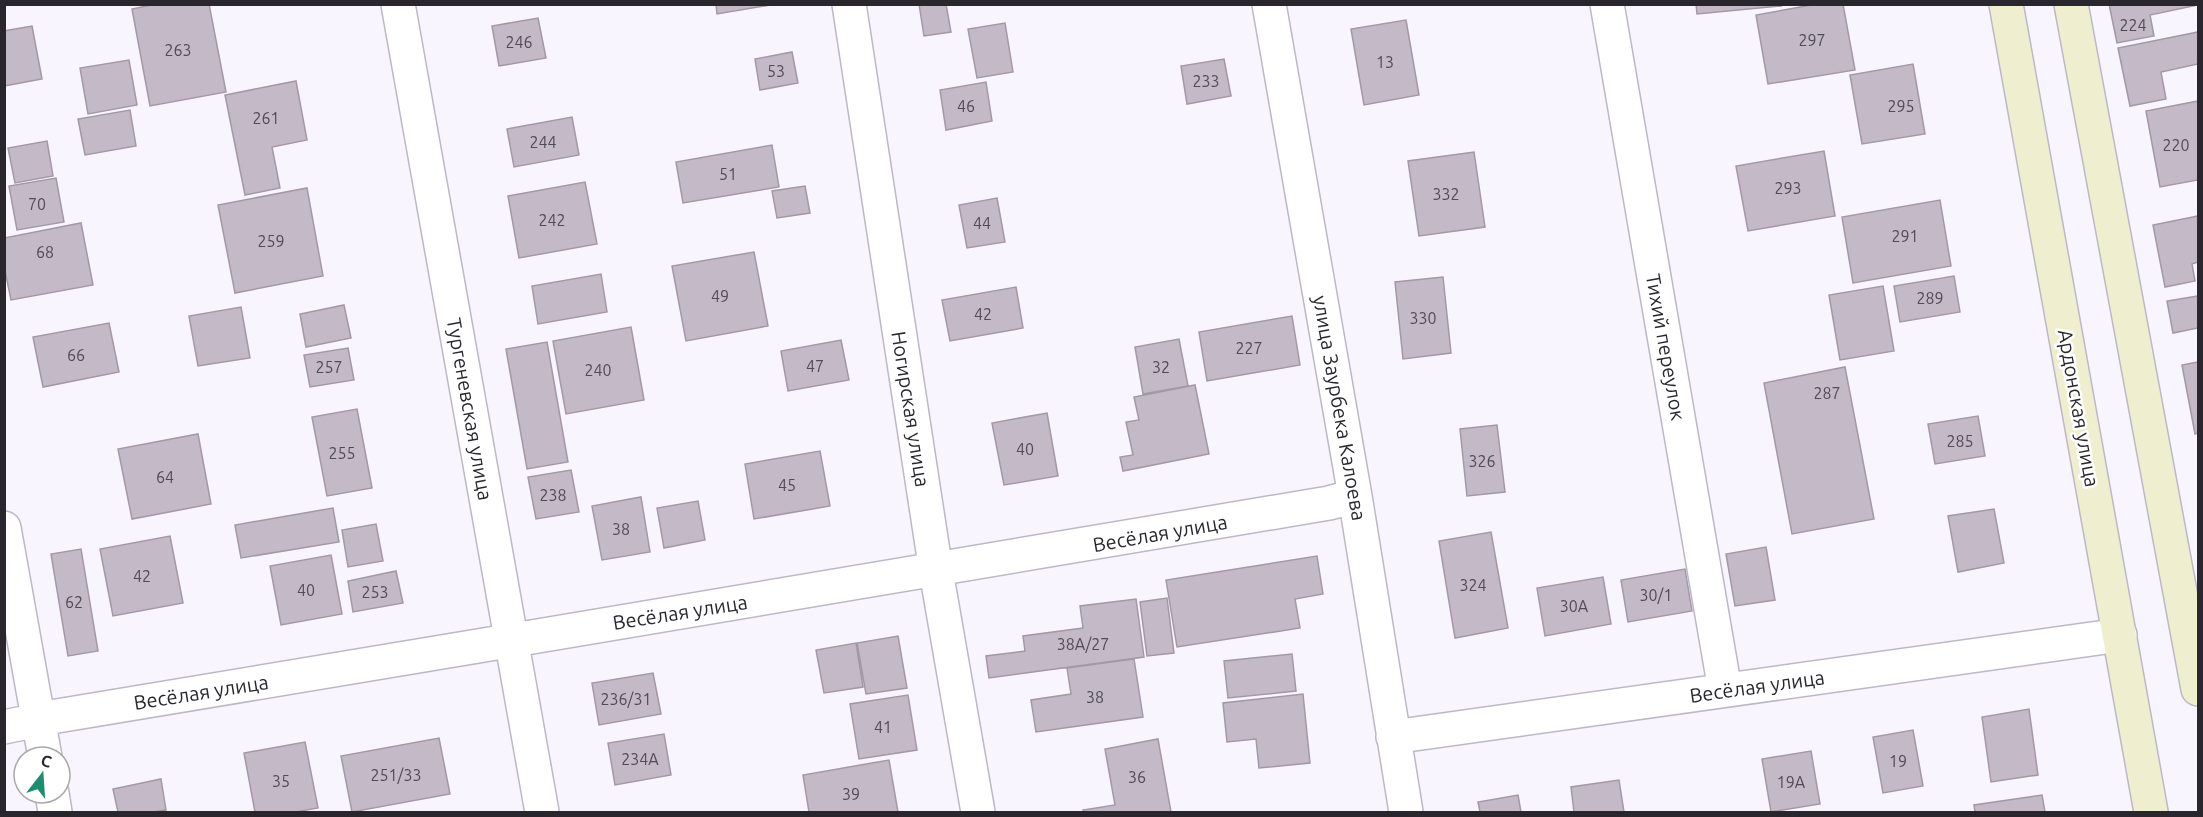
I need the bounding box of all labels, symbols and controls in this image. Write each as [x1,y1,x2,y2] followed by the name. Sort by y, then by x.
[2119,16,2147,34] house number: 224
[1798,31,1826,49] house number: 297
[505,33,533,51] house number: 246
[164,41,192,59] house number: 263
[1376,53,1394,71] house number: 13
[767,62,785,80] house number: 53
[1192,72,1220,90] house number: 233
[957,97,975,115] house number: 46
[1887,97,1915,115] house number: 295
[252,109,280,127] house number: 261
[529,133,557,151] house number: 244
[2162,136,2190,154] house number: 220
[719,165,737,183] house number: 51
[1774,179,1802,197] house number: 293
[1432,185,1460,203] house number: 332
[28,195,46,213] house number: 70
[538,211,566,229] house number: 242
[973,214,991,232] house number: 44
[1891,227,1919,245] house number: 291
[257,232,285,250] house number: 259
[36,243,54,261] house number: 68
[1642,272,1690,422] street label: Тихий переулок
[711,287,729,305] house number: 49
[1916,289,1944,307] house number: 289
[1309,294,1371,522] street label: улица Заурбека Калоева
[974,305,992,323] house number: 42
[1409,309,1437,327] house number: 330
[443,316,497,502] street label: Тургеневская улица
[2054,327,2104,489] street label: Ардонская улица
[887,330,935,488] street label: Ногирская улица
[1235,339,1263,357] house number: 227
[67,346,85,364] house number: 66
[806,357,824,375] house number: 47
[315,358,343,376] house number: 257
[1152,358,1170,376] house number: 32
[584,361,612,379] house number: 240
[1813,384,1841,402] house number: 287
[1946,432,1974,450] house number: 285
[1016,440,1034,458] house number: 40
[328,444,356,462] house number: 255
[1468,452,1496,470] house number: 326
[156,468,174,486] house number: 64
[778,476,796,494] house number: 45
[539,486,567,504] house number: 238
[1091,510,1229,556] street label: Весёлая улица
[612,520,630,538] house number: 38
[133,567,151,585] house number: 42
[1459,576,1487,594] house number: 324
[297,581,315,599] house number: 40
[361,583,389,601] house number: 253
[1640,586,1672,604] house number: 30/1
[611,590,749,634] street label: Весёлая улица
[65,593,83,611] house number: 62
[1560,597,1589,615] house number: 30А
[1057,635,1109,653] house number: 38А/27
[1688,665,1826,707] street label: Весёлая улица
[132,670,270,714] street label: Весёлая улица
[1086,688,1104,706] house number: 38
[600,690,652,708] house number: 236/31
[874,718,892,736] house number: 41
[12,745,72,805] north arrow
[621,750,659,768] house number: 234А
[39,751,54,771] text: С
[1889,752,1907,770] house number: 19
[370,766,422,784] house number: 251/33
[1128,768,1146,786] house number: 36
[272,772,290,790] house number: 35
[1777,773,1806,791] house number: 19А
[842,785,860,803] house number: 39

